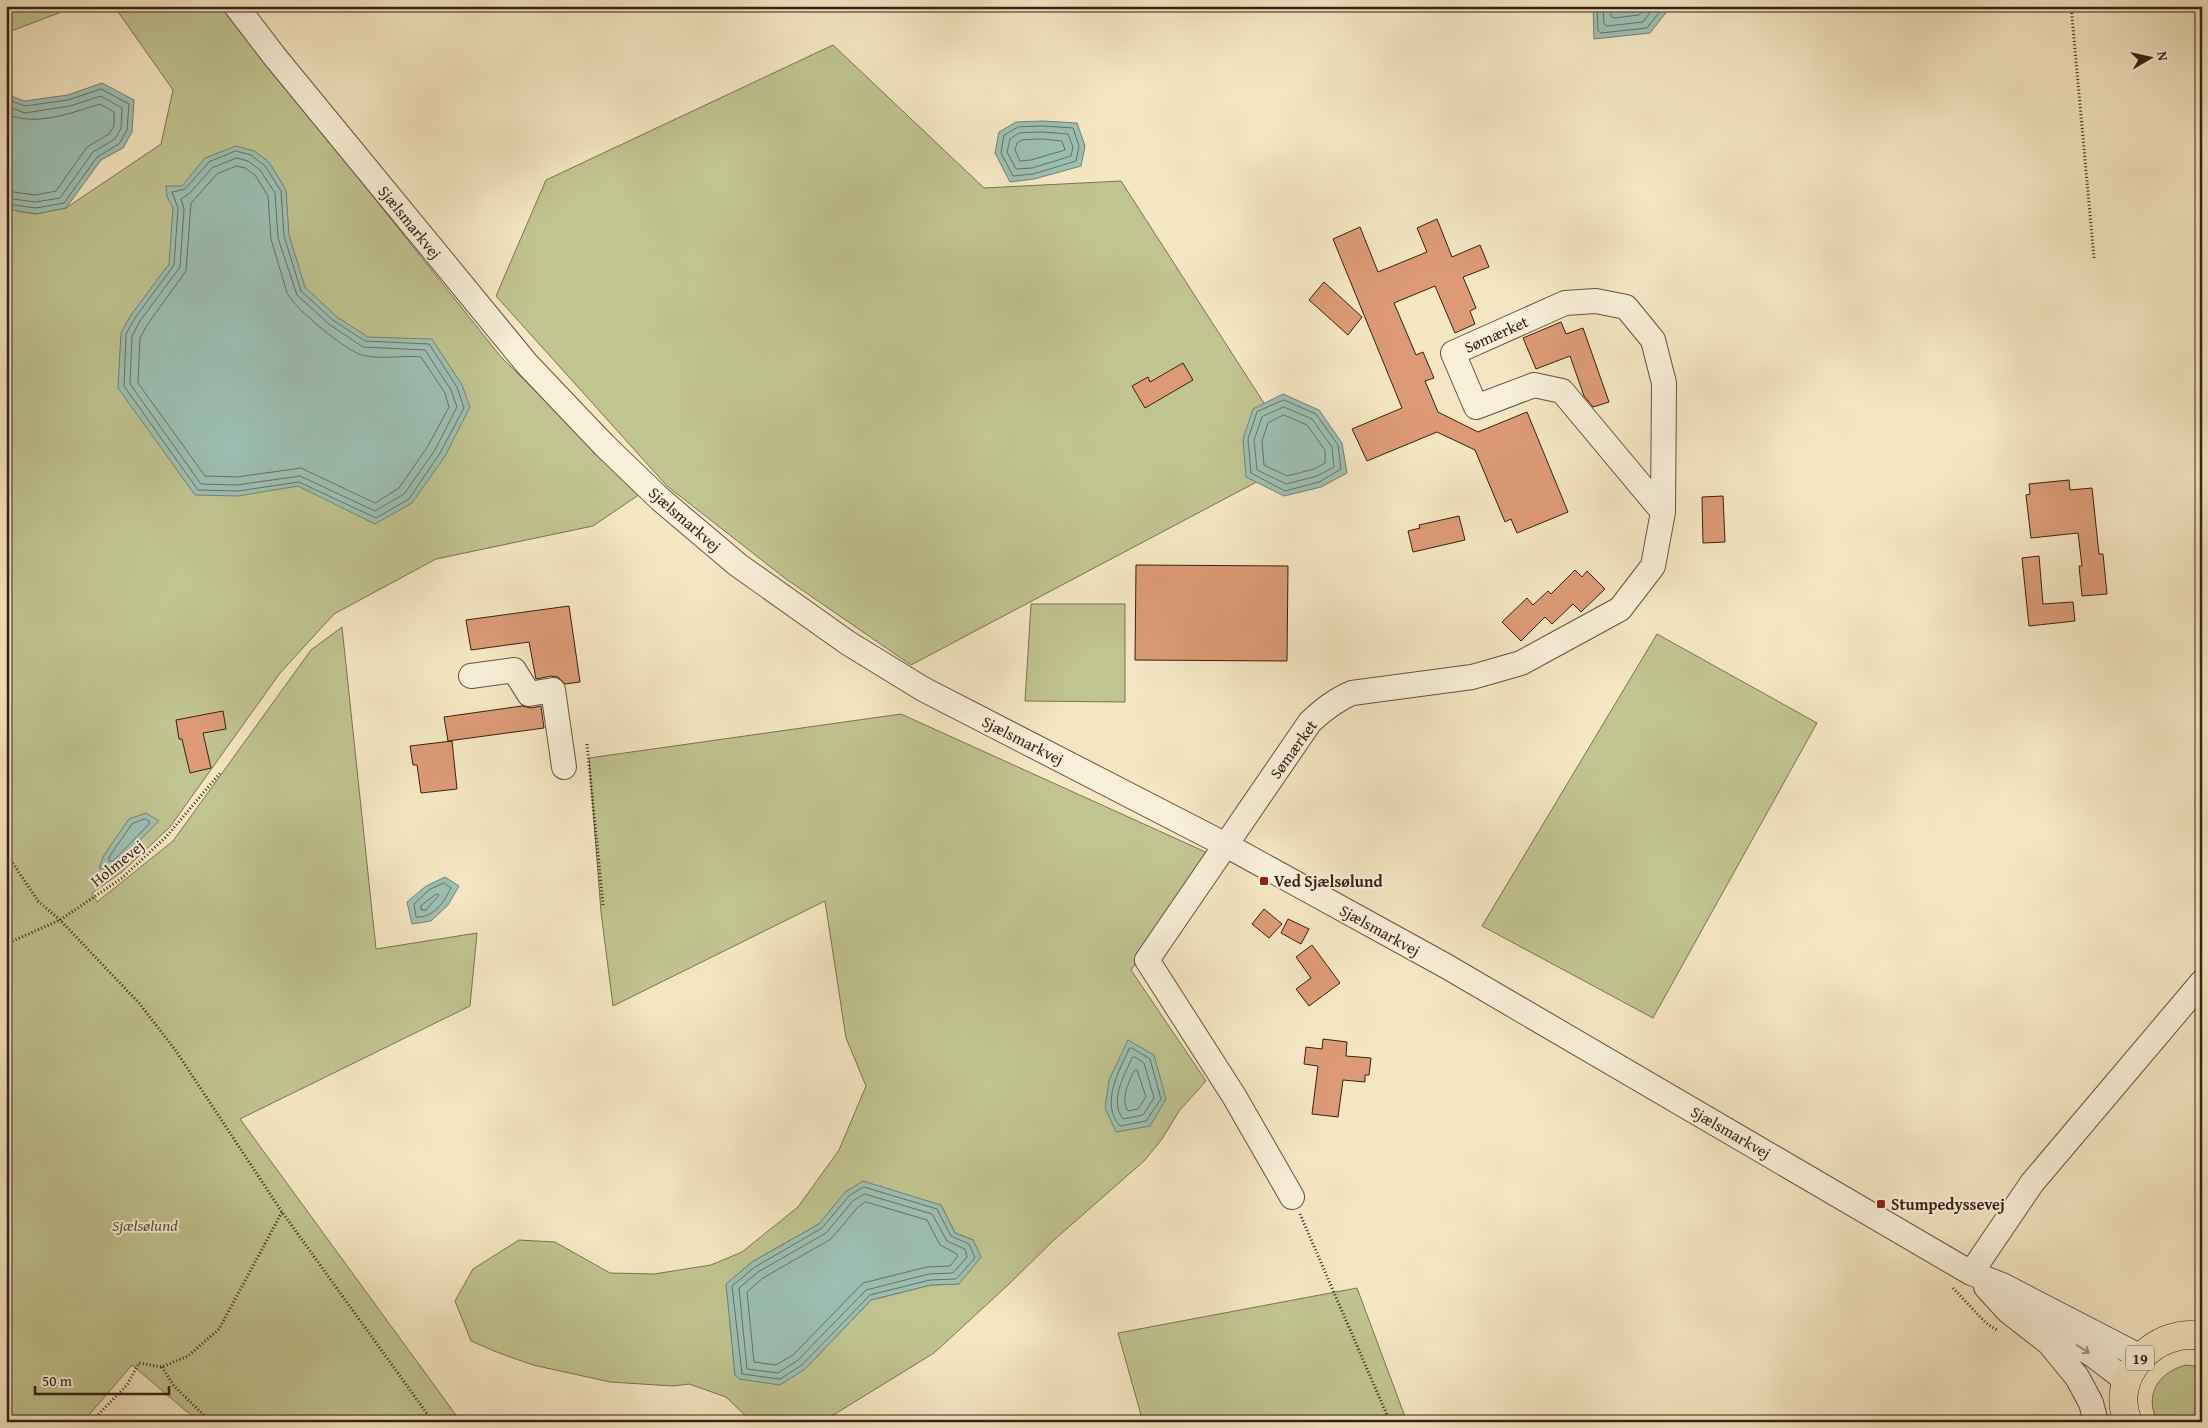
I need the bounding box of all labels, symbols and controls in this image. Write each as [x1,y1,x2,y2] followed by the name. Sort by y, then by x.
[2126,32,2176,82] north arrow
[2152,50,2174,63] text: N
[373,180,447,264] street label: Sjælsmarkvej
[1460,309,1532,359] street label: Sømærket
[644,481,726,557] street label: Sjælsmarkvej
[978,709,1068,771] street label: Sjælsmarkvej
[1263,714,1323,784] street label: Sømærket
[85,834,149,892] street label: Holmevej
[1274,869,1383,893] place label: Ved Sjælsølund
[1258,875,1270,887] marker: Ved Sjælsølund
[1335,898,1425,962] street label: Sjælsmarkvej
[1686,1099,1776,1165] street label: Sjælsmarkvej
[1891,1192,2005,1216] place label: Stumpedyssevej
[1875,1198,1887,1210] marker: Stumpedyssevej
[112,1213,178,1237] park label: Sjælsølund
[2076,1344,2090,1354] one-way arrow
[2126,1346,2154,1370] road number: 19
[35,1363,169,1395] scale bar
[42,1370,73,1391] text: 50 m

